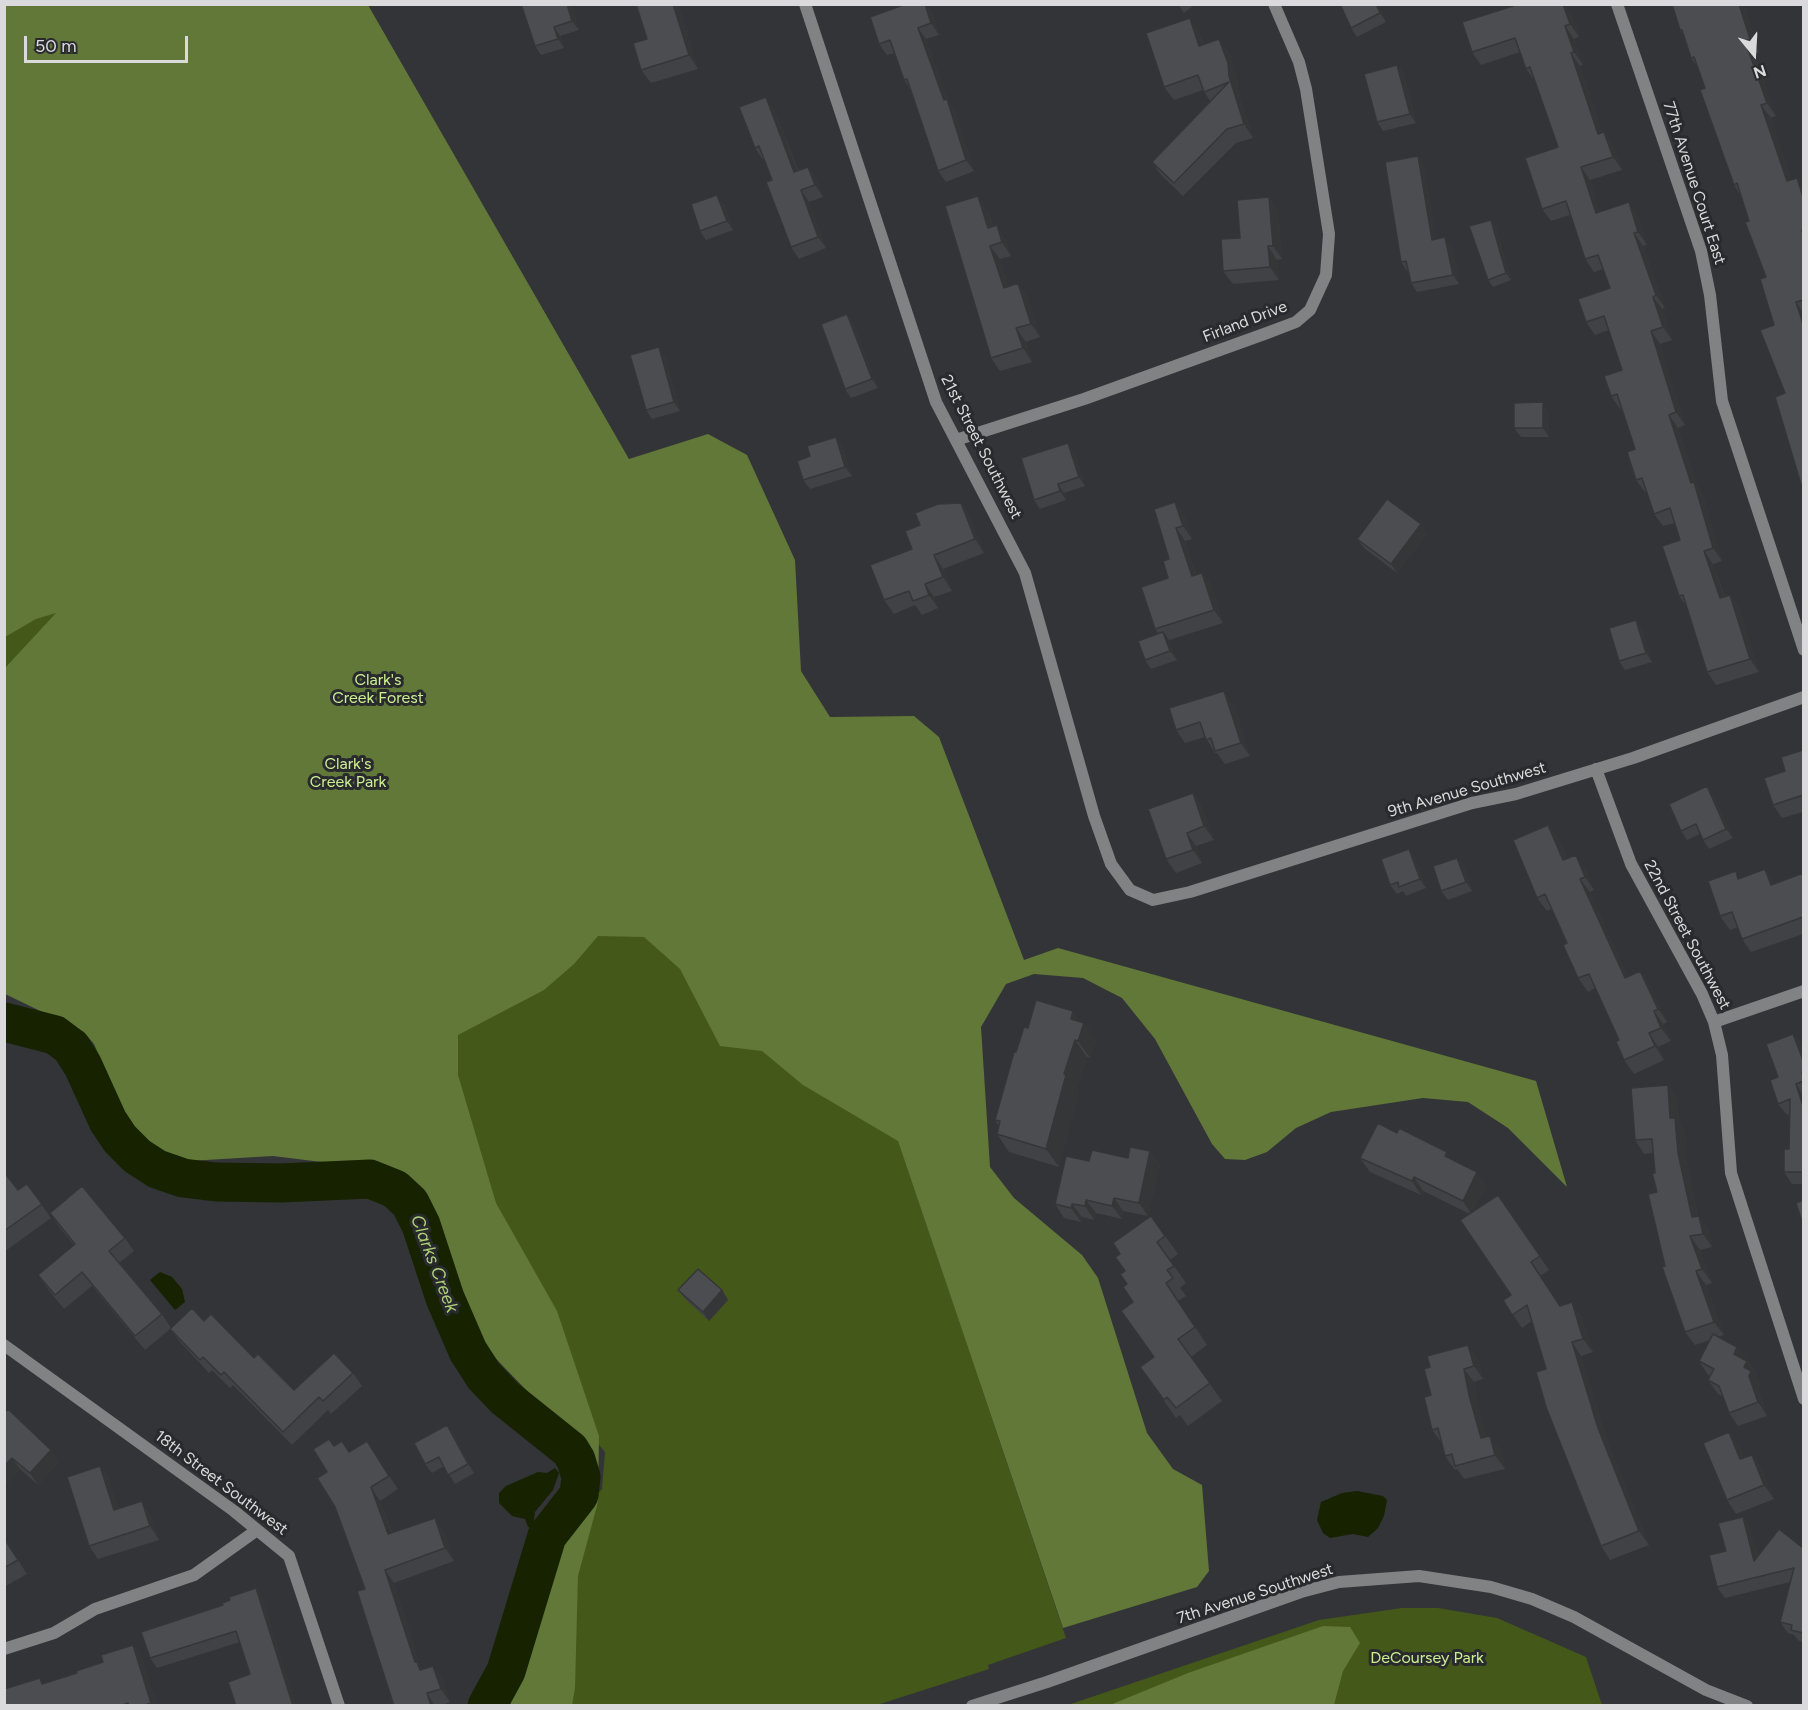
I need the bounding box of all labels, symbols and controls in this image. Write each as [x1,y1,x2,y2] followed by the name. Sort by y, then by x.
[27,24,190,62] scale bar
[1724,24,1784,84] north arrow
[35,35,77,57] text: 50 m
[1751,61,1769,83] text: N
[1659,99,1729,267] street label: 77th Avenue Court East
[1200,297,1290,347] street label: Firland Drive
[936,372,1026,522] street label: 21st Street Southwest
[332,670,424,708] park label: Clark's Creek Forest
[310,754,386,792] park label: Clark's Creek Park
[1386,758,1548,822] street label: 9th Avenue Southwest
[1639,857,1735,1013] street label: 22nd Street Southwest
[405,1212,463,1316] water label: Clarks Creek
[151,1427,291,1539] street label: 18th Street Southwest
[1174,1560,1336,1628] street label: 7th Avenue Southwest
[1370,1648,1484,1668] park label: DeCoursey Park

